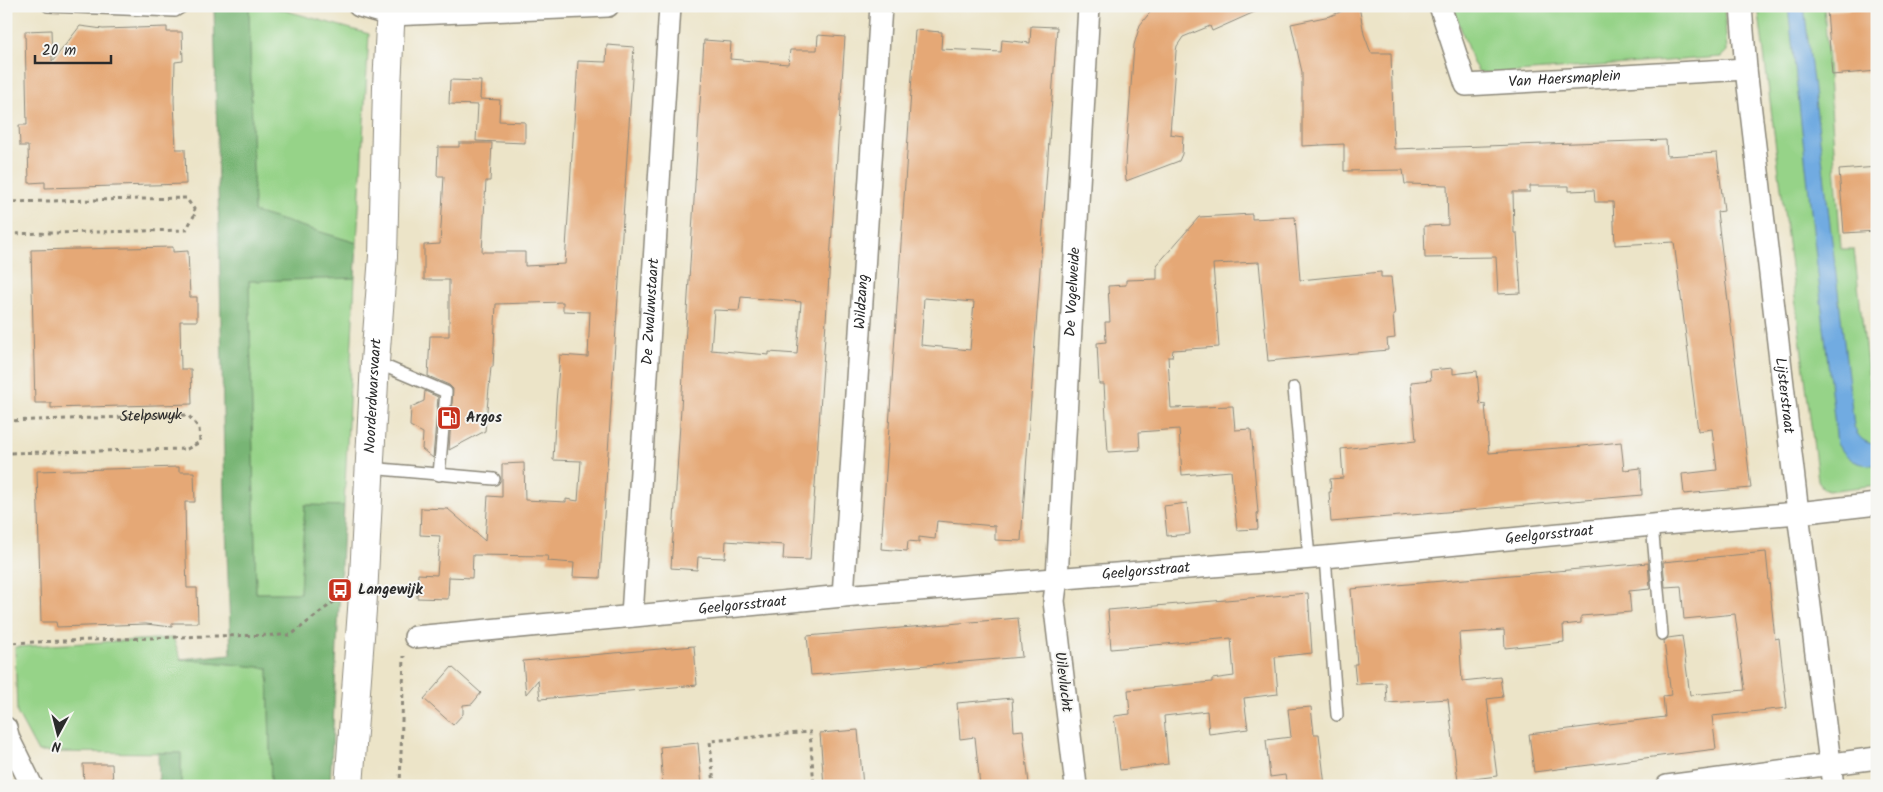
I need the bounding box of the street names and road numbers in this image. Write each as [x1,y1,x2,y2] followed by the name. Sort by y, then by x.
[1508,64,1622,95] street label: Van Haersmaplein
[1059,246,1087,337] street label: De Vogelweide
[636,257,666,366] street label: De Zwaluwstaart
[848,273,876,330] street label: Wildzang
[358,337,389,454] street label: Noorderdwarsvaart
[1768,356,1801,435] street label: Lijsterstraat
[120,403,183,429] street label: Stelpswyk
[1504,519,1595,551] street label: Geelgorsstraat
[1101,556,1191,587] street label: Geelgorsstraat
[697,589,788,622] street label: Geelgorsstraat
[1047,650,1079,714] street label: Uilevlucht

